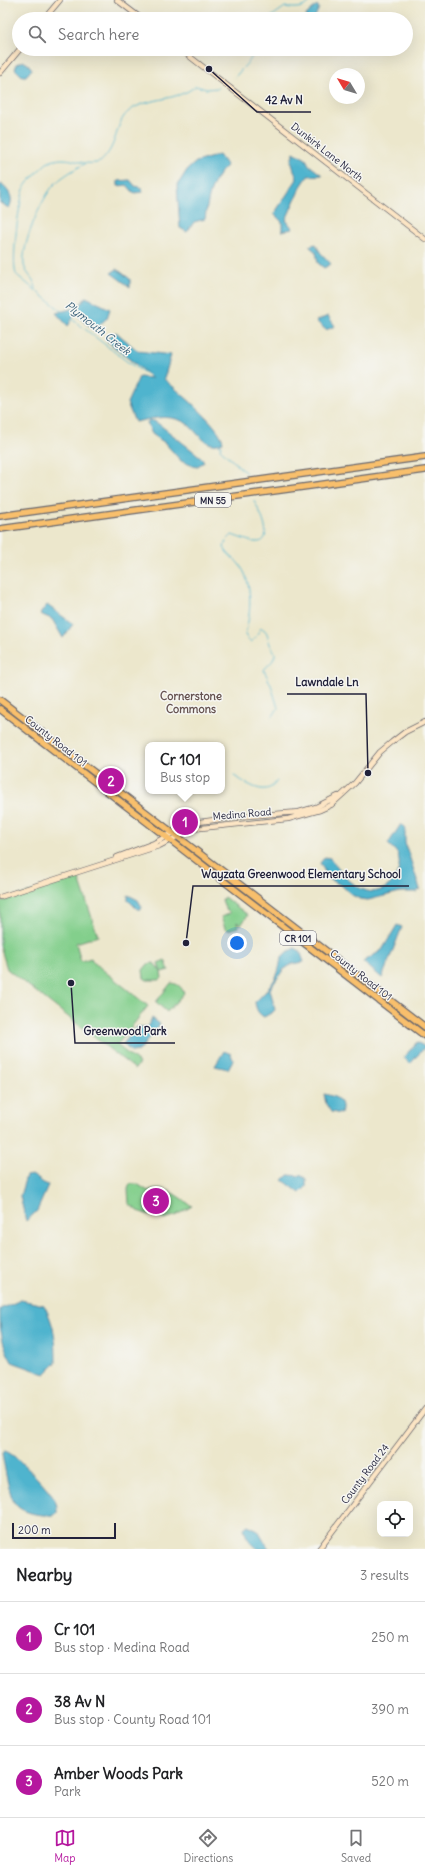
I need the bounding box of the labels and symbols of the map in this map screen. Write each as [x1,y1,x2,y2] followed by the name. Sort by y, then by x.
[329,68,365,104] north arrow
[257,89,311,112] callout: 42 Av N
[265,93,303,107] text: 42 Av N
[288,120,366,184] street label: Dunkirk Lane North
[63,298,135,359] water label: Plymouth Creek
[195,493,231,507] road number: MN 55
[287,671,366,694] callout: Lawndale Ln
[295,675,359,689] text: Lawndale Ln
[160,689,222,716] district label: Cornerstone Commons
[22,713,90,769] street label: County Road 101
[98,766,124,796] pin: 2
[212,805,272,823] street label: Medina Road
[172,807,198,837] pin: 1
[193,863,409,886] callout: Wayzata Greenwood Elementary School
[201,867,401,882] text: Wayzata Greenwood Elementary School
[280,931,316,945] road number: CR 101
[227,933,247,953] your location
[327,947,395,1003] street label: County Road 101
[75,1020,175,1043] callout: Greenwood Park
[83,1024,167,1038] text: Greenwood Park
[143,1186,169,1216] pin: 3
[338,1441,392,1507] street label: County Road 24
[12,1521,116,1540] scale bar

